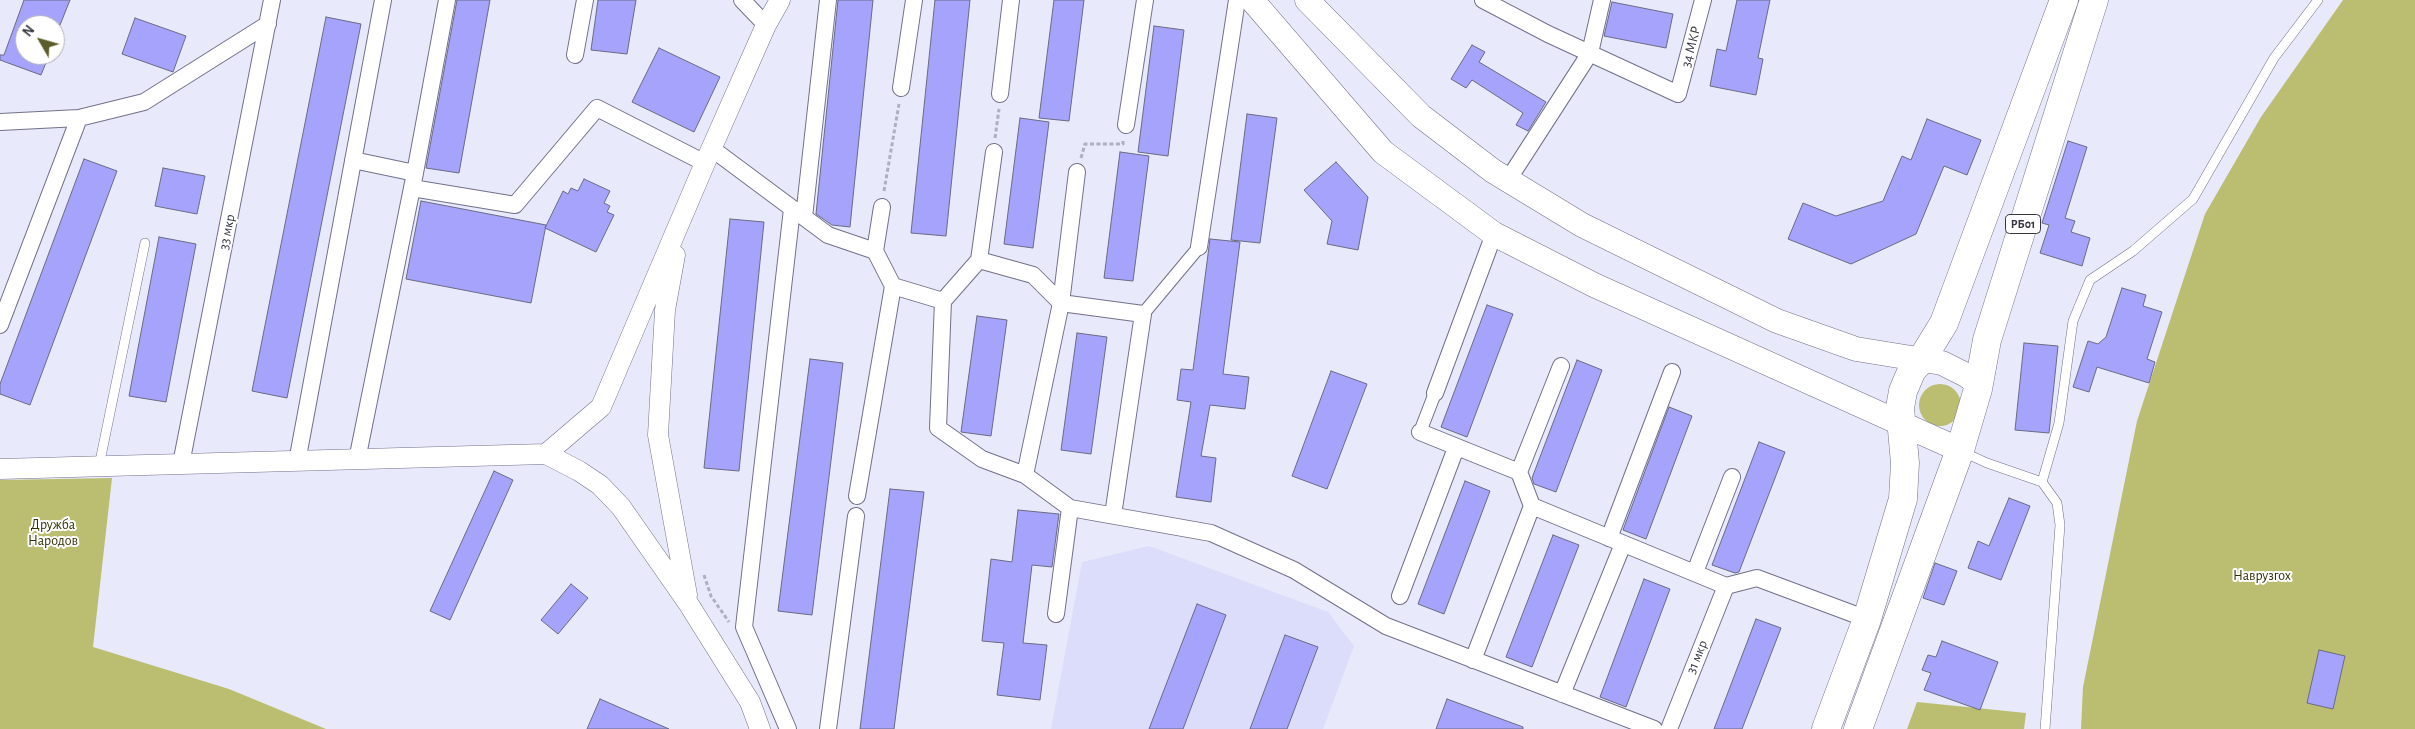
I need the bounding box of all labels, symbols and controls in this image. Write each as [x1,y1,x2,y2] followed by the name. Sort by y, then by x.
[15,15,65,65] north arrow
[20,23,37,40] text: N
[1677,25,1705,69] street label: 34 МКР
[215,213,239,251] street label: 33 мкр
[2006,214,2040,233] road number: РБ01
[28,517,78,550] park label: Дружба Народов
[2233,568,2291,584] park label: Наврузгох
[1683,638,1711,676] street label: 31 мкр

